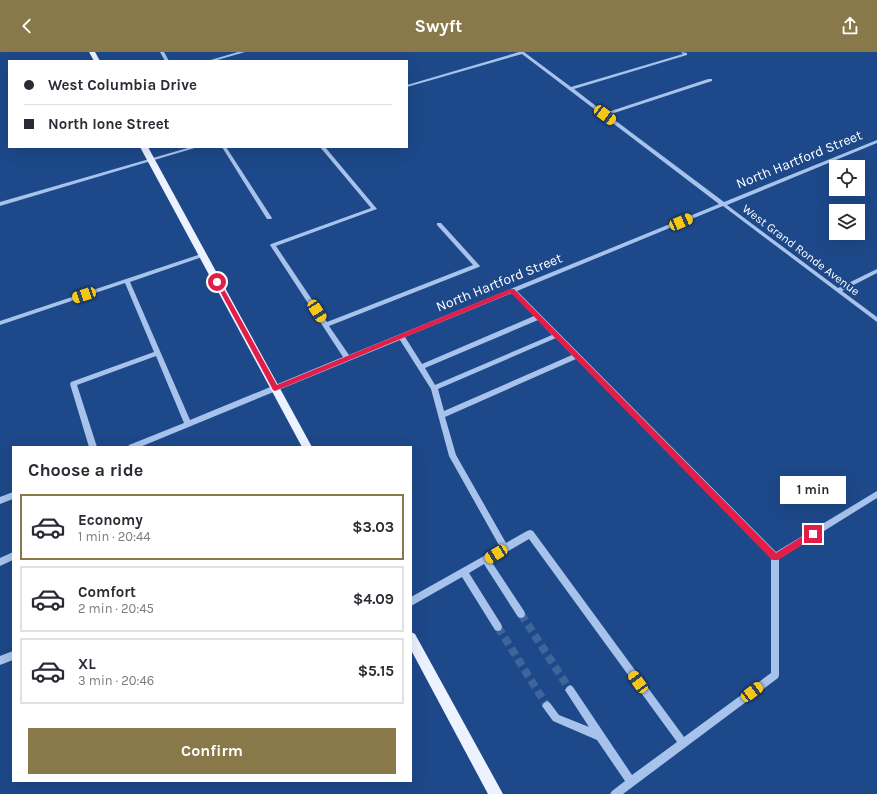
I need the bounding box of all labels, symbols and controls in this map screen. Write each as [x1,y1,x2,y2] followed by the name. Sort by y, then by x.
[16,15,38,37] icon: back
[415,15,462,37] text: Swyft
[839,15,861,37] icon: share
[48,76,197,94] text: West Columbia Drive
[592,103,618,127] car
[48,115,170,133] text: North Ione Street
[734,126,865,192] street label: North Hartford Street
[829,160,865,240] map controls
[829,160,865,196] button: locate
[740,201,862,299] street label: West Grand Ronde Avenue
[829,204,865,240] button: layers
[668,212,694,232] car
[434,249,565,315] street label: North Hartford Street
[208,273,226,291] route start
[71,286,97,304] car
[305,298,329,324] car
[28,459,143,481] text: Choose a ride
[780,476,846,504] callout: 1 min
[797,482,829,497] text: 1 min
[30,509,66,545] icon: car
[78,511,143,529] text: Economy
[352,518,394,536] text: $3.03
[804,525,822,543] route end
[78,529,151,544] text: 1 min · 20:44
[483,543,509,565] car
[30,581,66,617] icon: car
[78,583,136,601] text: Comfort
[353,590,394,608] text: $4.09
[78,601,154,616] text: 2 min · 20:45
[30,653,66,689] icon: car
[78,655,96,673] text: XL
[358,662,394,680] text: $5.15
[626,669,650,695] car
[78,673,154,688] text: 3 min · 20:46
[739,680,765,704] car
[28,728,396,774] button: Confirm

